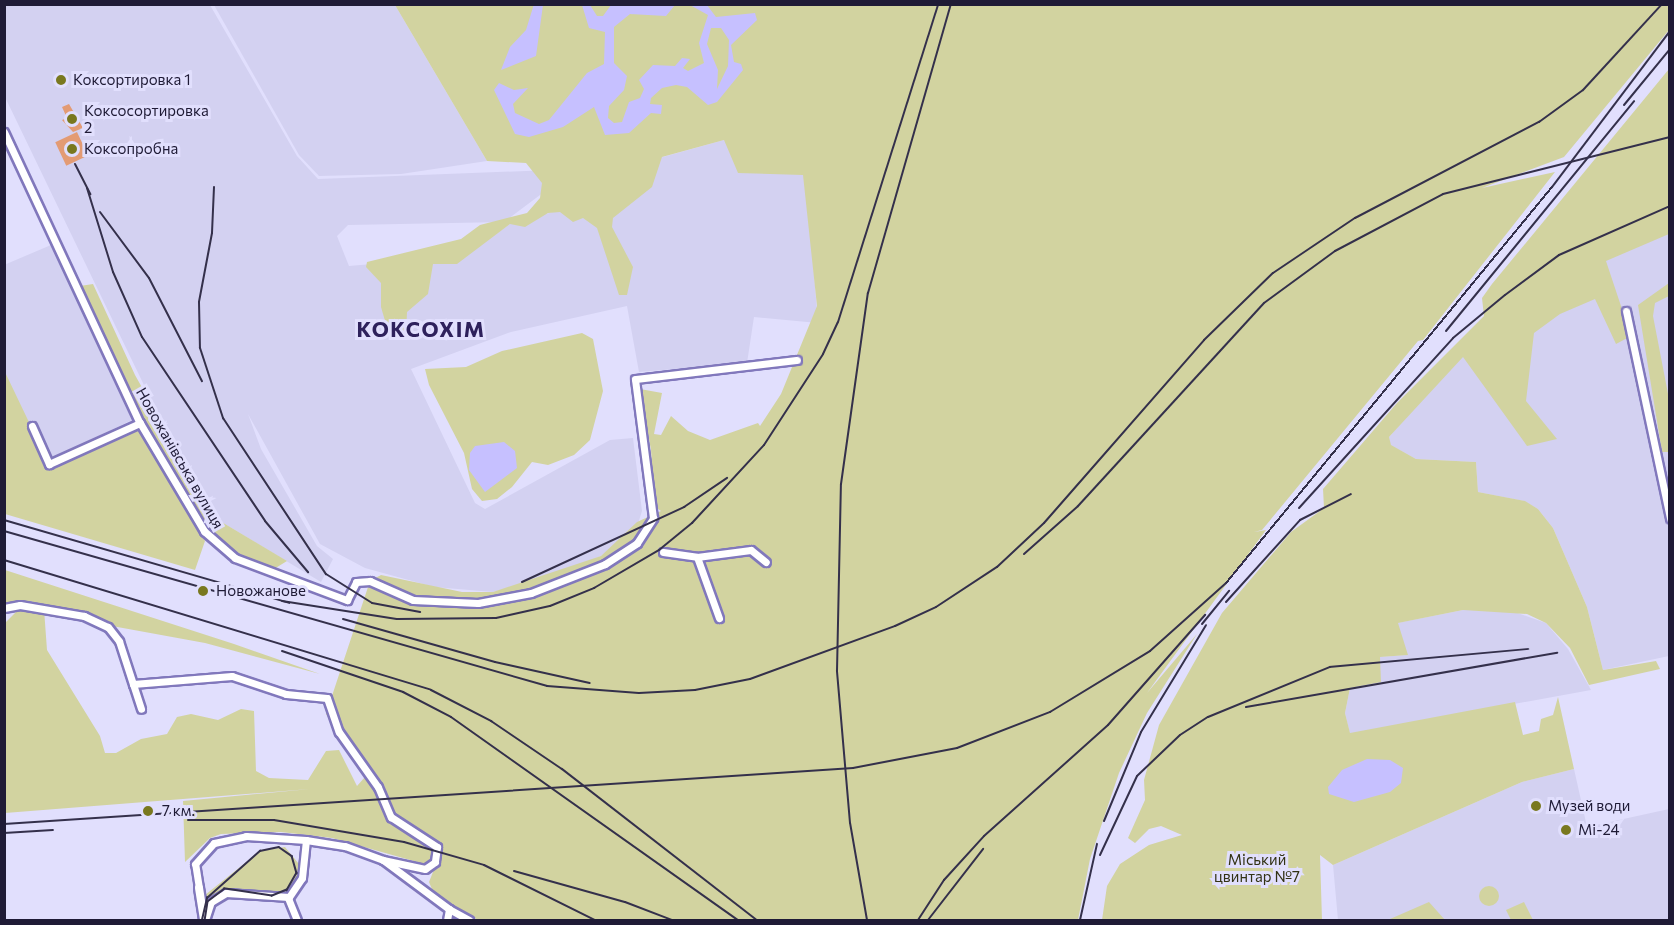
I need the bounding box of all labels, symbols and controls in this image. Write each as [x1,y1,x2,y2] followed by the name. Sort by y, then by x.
[73,71,191,89] place label: Коксортировка 1
[54,73,68,87] marker: Коксортировка 1
[84,101,209,136] place label: Коксосортировка 2
[65,112,79,126] marker: Коксосортировка 2
[84,140,178,158] place label: Коксопробна
[65,142,79,156] marker: Коксопробна
[356,316,486,342] district label: КОКСОХІМ
[132,384,228,532] street label: Новожанівська вулиця
[194,582,212,600] marker: Новожанове
[216,582,306,600] place label: Новожанове
[1548,797,1630,815] place label: Музей води
[1529,799,1543,813] marker: Музей води
[139,802,157,820] marker: 7 км.
[162,802,195,820] place label: 7 км.
[1578,821,1620,839] place label: Мі-24
[1559,823,1573,837] marker: Мі-24
[1214,850,1300,885] park label: Міський цвинтар №7

